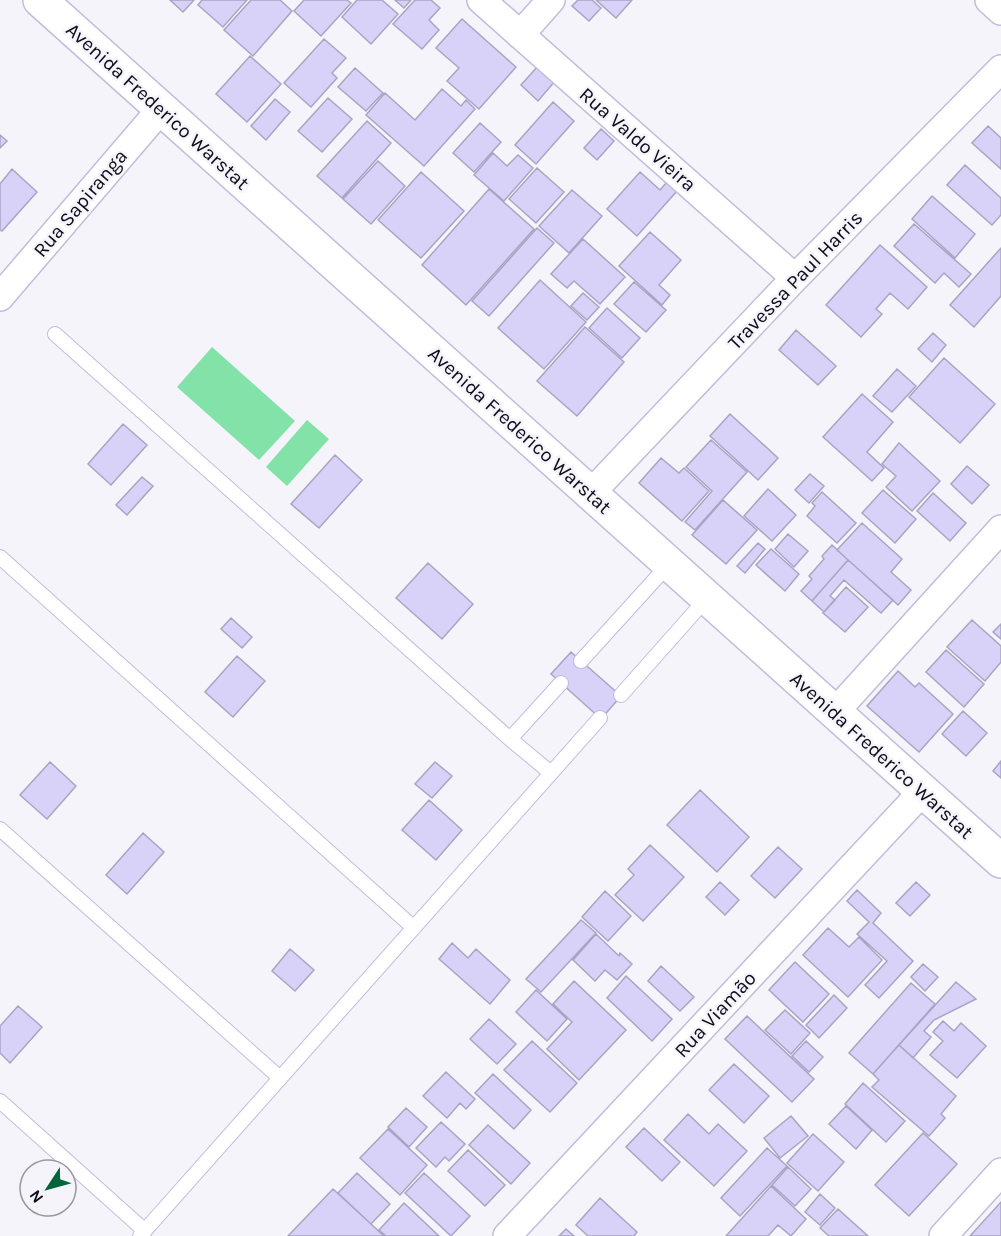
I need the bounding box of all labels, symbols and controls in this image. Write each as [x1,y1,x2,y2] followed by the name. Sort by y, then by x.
[61,18,254,195] street label: Avenida Frederico Warstat
[575,83,701,196] street label: Rua Valdo Vieira
[29,145,132,262] street label: Rua Sapiranga
[723,206,867,354] street label: Travessa Paul Harris
[423,342,616,519] street label: Avenida Frederico Warstat
[785,667,978,844] street label: Avenida Frederico Warstat
[670,967,761,1062] street label: Rua Viamão
[18,1158,78,1218] north arrow
[25,1186,47,1207] text: N

